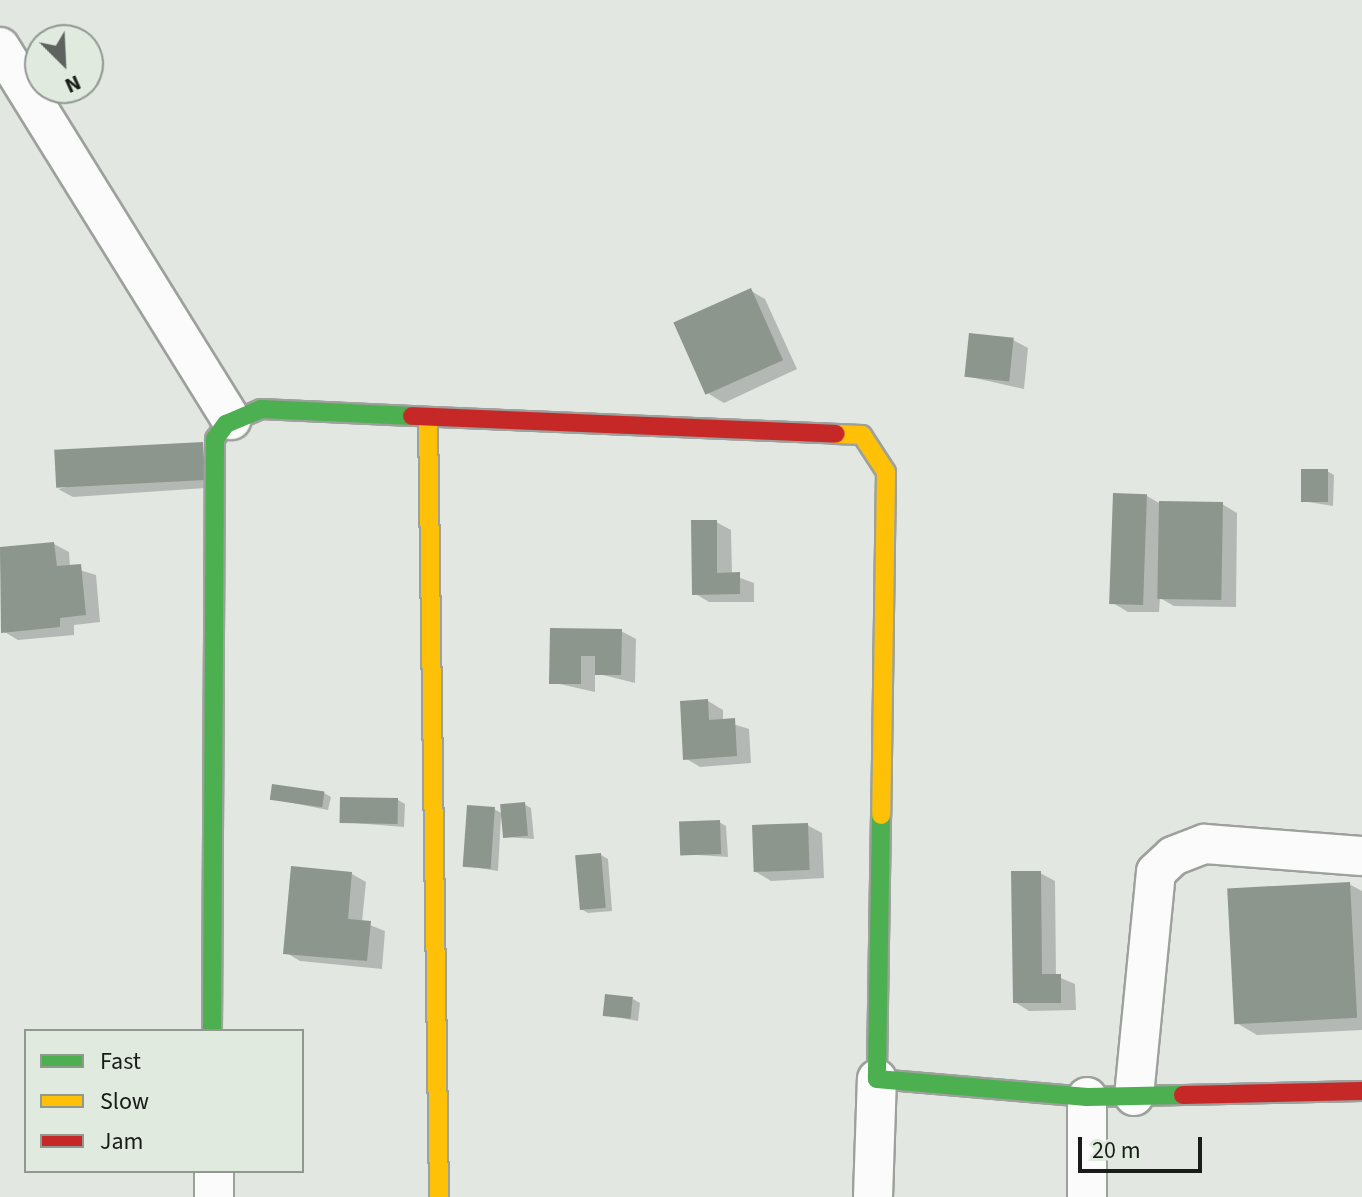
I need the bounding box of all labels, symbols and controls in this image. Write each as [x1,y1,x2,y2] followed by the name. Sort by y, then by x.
[24,24,104,104] north arrow
[60,67,86,102] text: N
[24,1029,304,1173] legend
[100,1044,141,1079] text: Fast
[100,1084,149,1119] text: Slow
[1082,1121,1206,1171] scale bar
[100,1124,144,1159] text: Jam
[1092,1133,1141,1168] text: 20 m

